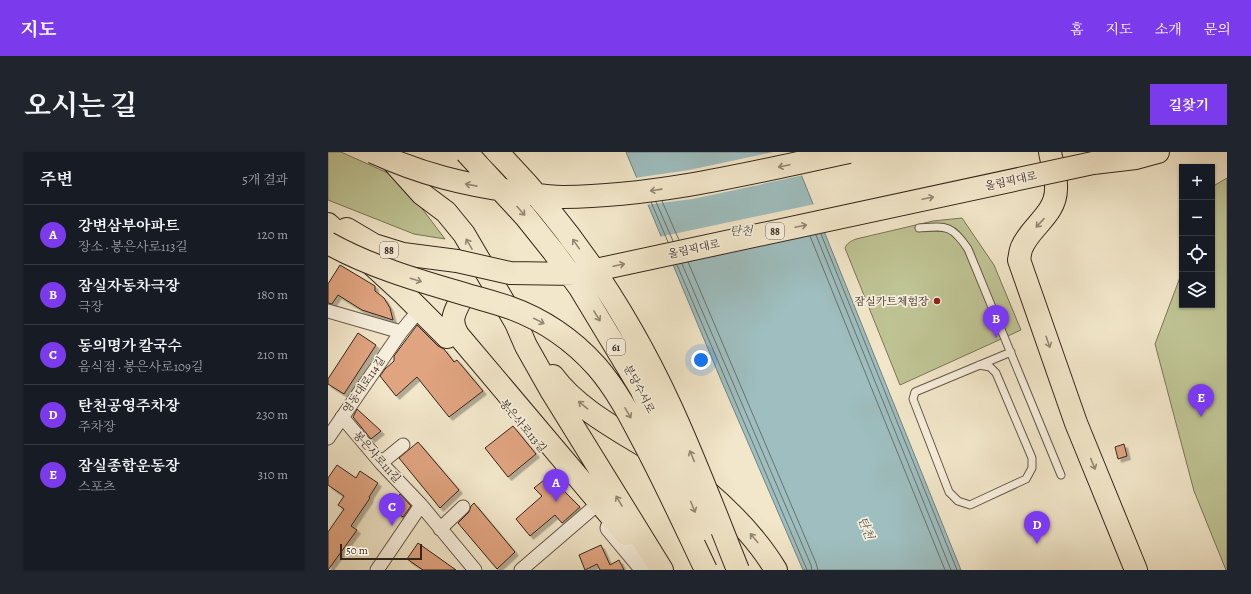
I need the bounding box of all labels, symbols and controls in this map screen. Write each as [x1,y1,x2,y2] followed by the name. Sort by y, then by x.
[20,17,57,43] text: 지도
[1070,20,1084,39] text: 홈
[1106,20,1133,39] text: 지도
[1155,20,1182,39] text: 소개
[1204,20,1231,39] text: 문의
[1150,84,1227,125] button: 길찾기
[24,87,137,125] text: 오시는 길
[778,162,791,170] one-way arrow
[1179,164,1215,308] map controls
[1179,164,1215,200] button: +
[40,168,73,191] text: 주변
[983,168,1039,194] street label: 올림픽대로
[242,171,288,188] text: 5개 결과
[465,181,478,189] one-way arrow
[650,186,663,194] one-way arrow
[921,194,934,202] one-way arrow
[1179,200,1215,236] button: −
[516,206,525,217] one-way arrow
[78,216,179,236] text: 강변삼부아파트
[1035,218,1045,228] one-way arrow
[794,221,807,229] one-way arrow
[729,223,754,239] water label: 탄천
[766,223,784,239] road number: 88
[49,226,57,243] text: A
[257,226,288,243] text: 120 m
[666,236,722,262] street label: 올림픽대로
[1179,236,1215,272] button: locate
[78,238,188,255] text: 장소 · 봉은사로113길
[465,238,473,250] one-way arrow
[572,239,580,250] one-way arrow
[380,242,398,258] road number: 88
[612,260,625,268] one-way arrow
[1179,272,1215,308] button: layers
[78,276,179,296] text: 잠실자동차극장
[409,277,422,284] one-way arrow
[49,286,57,303] text: B
[257,286,288,303] text: 180 m
[855,294,929,309] place label: 잠실카트체험장
[932,296,942,306] marker: 잠실카트체험장
[78,298,103,315] text: 극장
[983,305,1009,338] pin: B
[593,310,601,321] one-way arrow
[532,318,544,325] one-way arrow
[78,336,182,356] text: 동의명가 칼국수
[1044,336,1052,348] one-way arrow
[607,339,625,355] road number: 61
[49,346,57,363] text: C
[257,346,288,363] text: 210 m
[691,350,711,370] your location
[339,354,389,416] street label: 영동대로114길
[78,358,203,375] text: 음식점 · 봉은사로109길
[620,362,658,416] street label: 분당수서로
[1188,384,1214,417] pin: E
[78,396,179,416] text: 탄천공영주차장
[496,396,550,456] street label: 봉은사로113길
[578,401,588,410] one-way arrow
[48,406,58,423] text: D
[256,406,288,423] text: 230 m
[625,406,633,418] one-way arrow
[78,418,116,435] text: 주차장
[350,428,404,486] street label: 봉은사로111길
[687,451,695,463] one-way arrow
[78,456,179,476] text: 잠실종합운동장
[1089,457,1097,469] one-way arrow
[49,466,57,483] text: E
[258,466,288,483] text: 310 m
[543,469,569,502] pin: A
[78,478,116,495] text: 스포츠
[379,493,405,526] pin: C
[615,496,623,507] one-way arrow
[690,501,697,513] one-way arrow
[1024,511,1050,544] pin: D
[854,514,878,543] water label: 탄천
[749,533,758,544] one-way arrow
[340,542,422,561] scale bar
[346,543,368,558] text: 50 m

